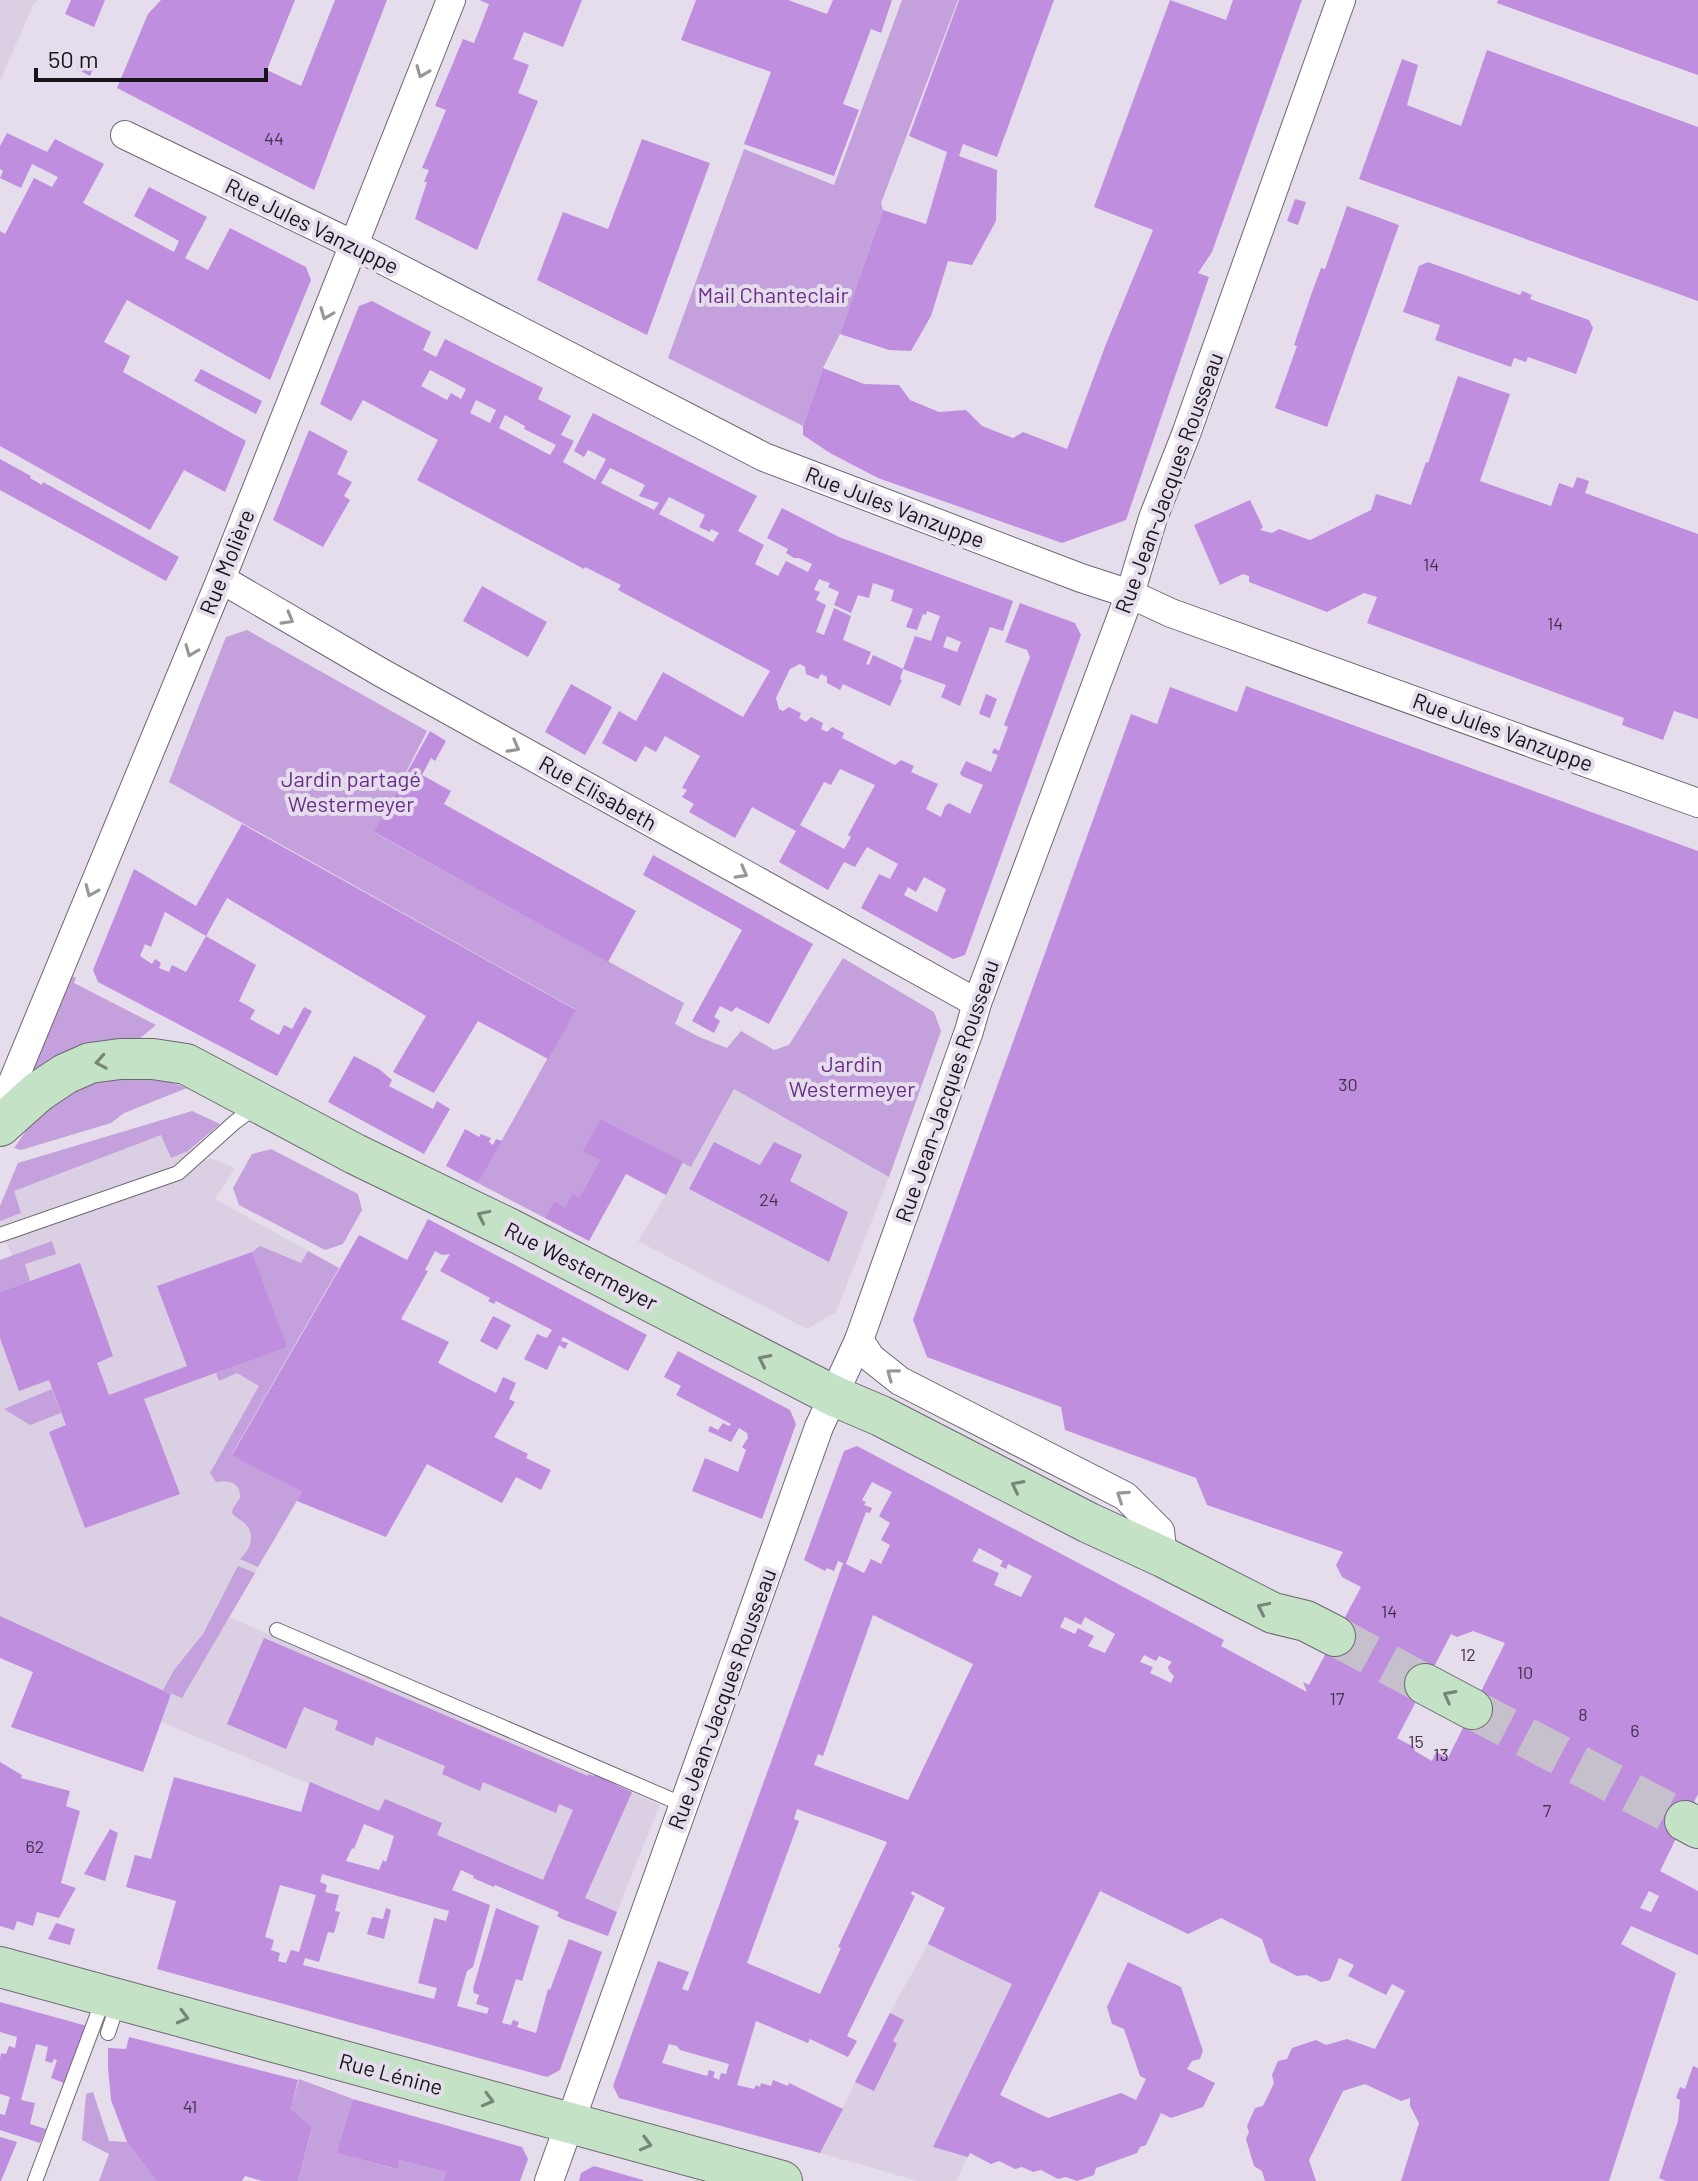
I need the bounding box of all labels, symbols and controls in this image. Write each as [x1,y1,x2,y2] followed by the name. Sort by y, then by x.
[36,32,266,82] scale bar
[48,44,99,73] text: 50 m
[416,64,432,78] one-way arrow
[264,127,284,149] house number: 44
[221,172,403,278] street label: Rue Jules Vanzuppe
[697,281,849,307] park label: Mail Chanteclair
[319,306,336,320] one-way arrow
[1109,349,1227,617] street label: Rue Jean-Jacques Rousseau
[802,460,989,552] street label: Rue Jules Vanzuppe
[193,505,259,618] street label: Rue Molière
[1423,553,1439,575] house number: 14
[279,609,294,625] one-way arrow
[1547,612,1563,634] house number: 14
[184,644,201,658] one-way arrow
[1410,686,1597,776] street label: Rue Jules Vanzuppe
[506,737,521,752] one-way arrow
[535,749,662,835] street label: Rue Elisabeth
[281,765,421,816] park label: Jardin partagé Westermeyer
[733,863,747,879] one-way arrow
[84,884,101,898] one-way arrow
[889,956,1003,1225] street label: Rue Jean-Jacques Rousseau
[789,1050,915,1101] park label: Jardin Westermeyer
[94,1053,108,1070] one-way arrow
[1338,1073,1358,1095] house number: 30
[759,1188,779,1210] house number: 24
[476,1210,491,1226] one-way arrow
[501,1215,662,1315] street label: Rue Westermeyer
[757,1355,772,1370] one-way arrow
[887,1370,901,1384] one-way arrow
[1011,1481,1026,1496] one-way arrow
[1116,1491,1130,1506] one-way arrow
[662,1565,780,1833] street label: Rue Jean-Jacques Rousseau
[1381,1600,1397,1622] house number: 14
[1257,1602,1271,1618] one-way arrow
[1460,1643,1476,1665] house number: 12
[1517,1661,1533,1683] house number: 10
[1330,1687,1345,1709] house number: 17
[1442,1691,1457,1706] one-way arrow
[1578,1703,1588,1725] house number: 8
[1630,1719,1640,1741] house number: 6
[1408,1730,1424,1752] house number: 15
[1433,1743,1449,1765] house number: 13
[1543,1799,1552,1821] house number: 7
[26,1835,44,1857] house number: 62
[176,2008,190,2024] one-way arrow
[336,2047,446,2099] street label: Rue Lénine
[481,2091,495,2108] one-way arrow
[183,2095,197,2117] house number: 41
[639,2135,652,2151] one-way arrow

